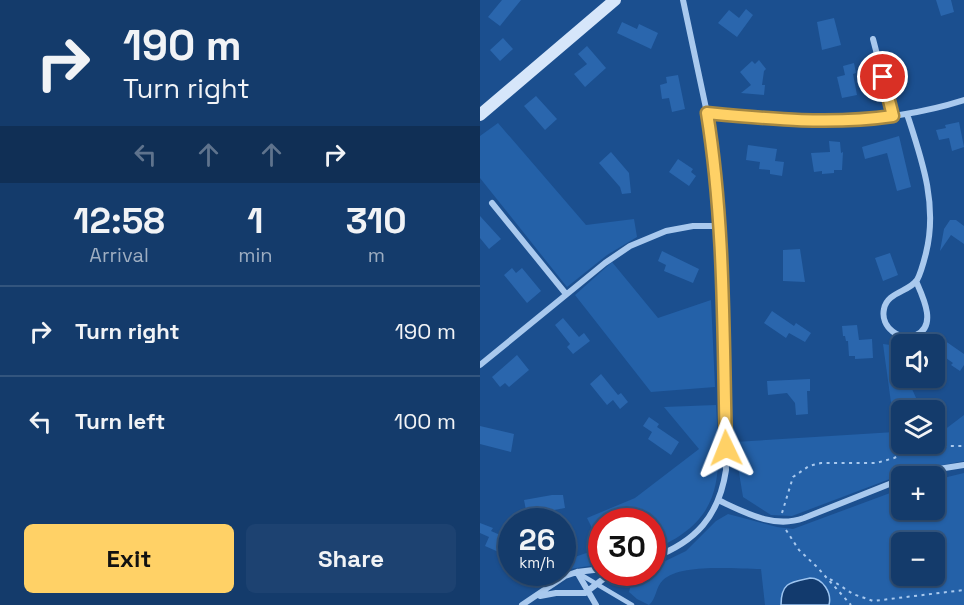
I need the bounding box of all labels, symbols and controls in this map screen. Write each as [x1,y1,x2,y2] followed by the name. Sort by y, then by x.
[123,19,242,72] text: 190 m
[24,24,102,102] icon: right
[857,51,908,102] pin
[866,60,899,93] icon: arrive
[123,71,250,106] text: Turn right
[129,138,162,171] icon: left
[192,138,225,171] icon: ahead
[255,138,288,171] icon: ahead
[318,138,351,171] icon: right
[73,198,165,244] text: 12:58
[247,198,264,244] text: 1
[346,198,407,244] text: 310
[89,242,149,268] text: Arrival
[238,242,273,268] text: min
[368,242,385,268] text: m
[24,315,57,348] icon: right
[75,317,180,345] text: Turn right
[395,317,456,345] text: 190 m
[891,334,945,586] map controls
[891,334,945,388] button: sound
[891,400,945,454] button: layers
[24,405,57,438] icon: left
[75,407,165,435] text: Turn left
[394,407,456,435] text: 100 m
[694,416,758,480] position arrow
[891,466,945,520] button: +
[588,508,666,586] speed limit sign: 30
[519,520,555,559] text: 26
[24,524,234,593] button: Exit
[246,524,456,593] button: Share
[891,532,945,586] button: −
[519,553,555,572] text: km/h

